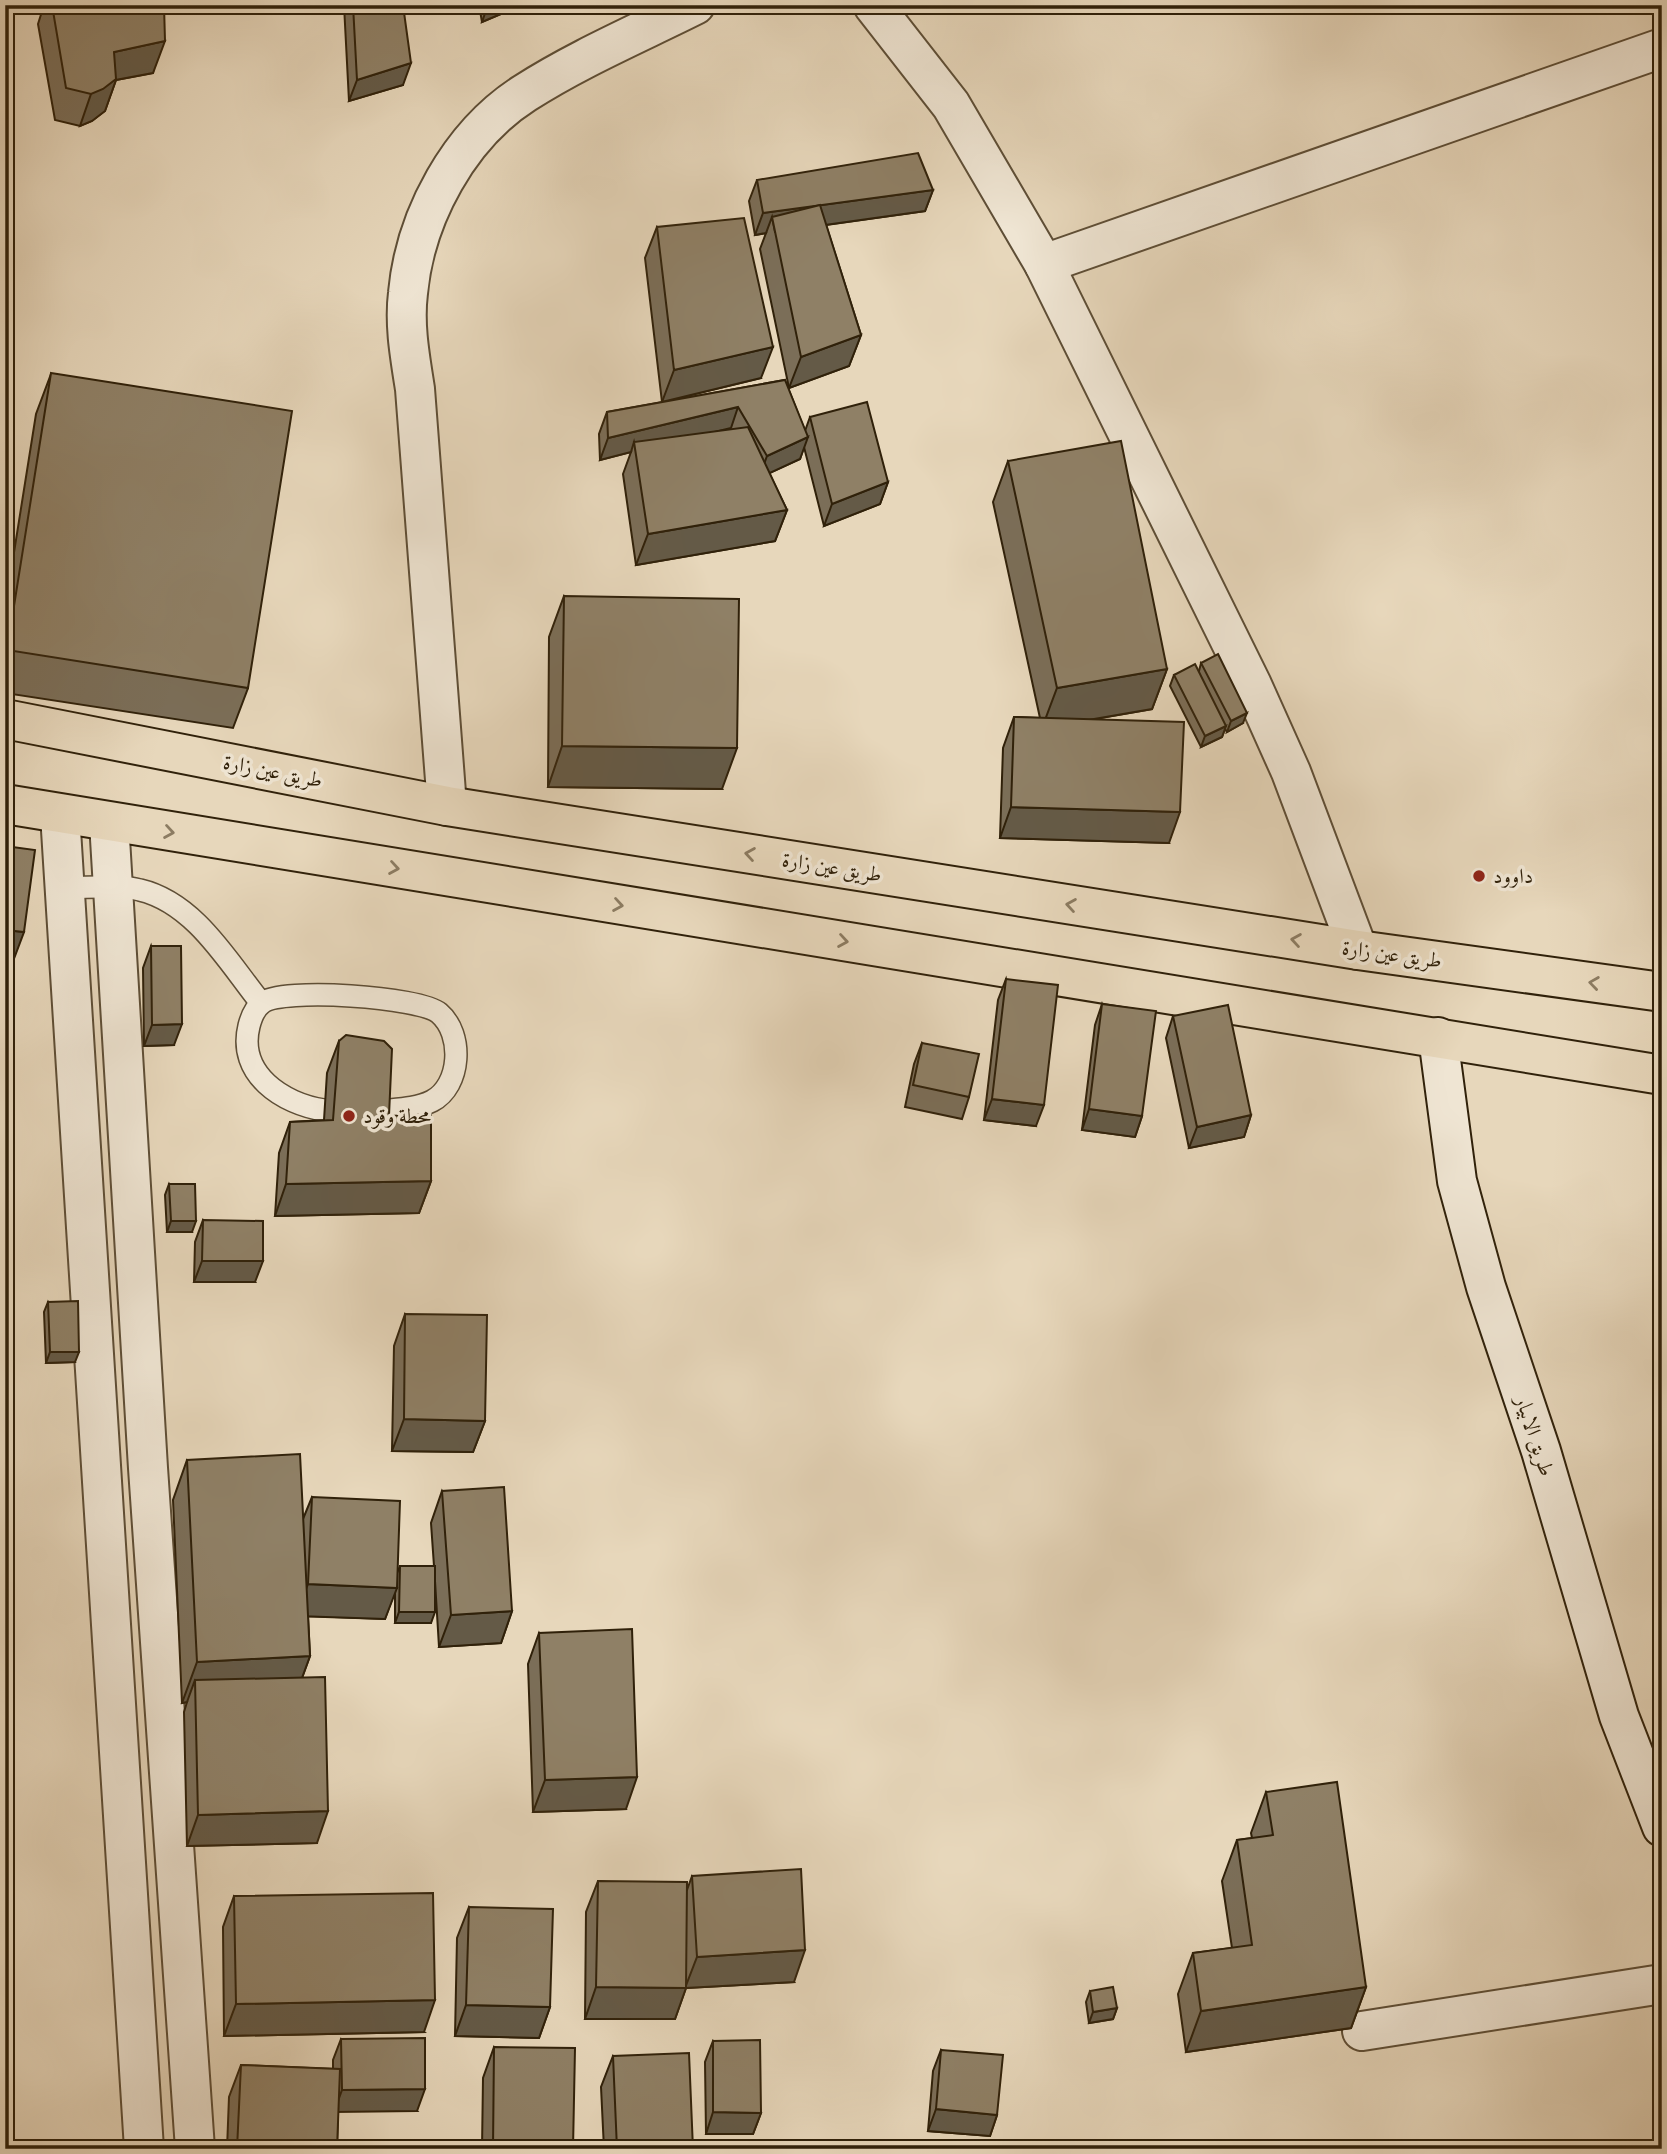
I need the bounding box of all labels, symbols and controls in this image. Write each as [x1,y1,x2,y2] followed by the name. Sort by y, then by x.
[221,749,325,794] street label: طريق عين زارة
[163,824,175,839] one-way arrow
[780,846,884,889] street label: طريق عين زارة
[744,847,756,862] one-way arrow
[388,860,400,875] one-way arrow
[1493,863,1533,890] place label: داوود
[1471,868,1487,884] marker: داوود
[612,897,624,912] one-way arrow
[1066,898,1077,913] one-way arrow
[837,933,849,948] one-way arrow
[1290,933,1302,948] one-way arrow
[1340,934,1444,975] street label: طريق عين زارة
[1588,975,1600,990] one-way arrow
[363,1103,431,1130] place label: محطة وقود
[341,1108,357,1124] marker: محطة وقود
[1508,1391,1560,1480] street label: طريق الابيار

